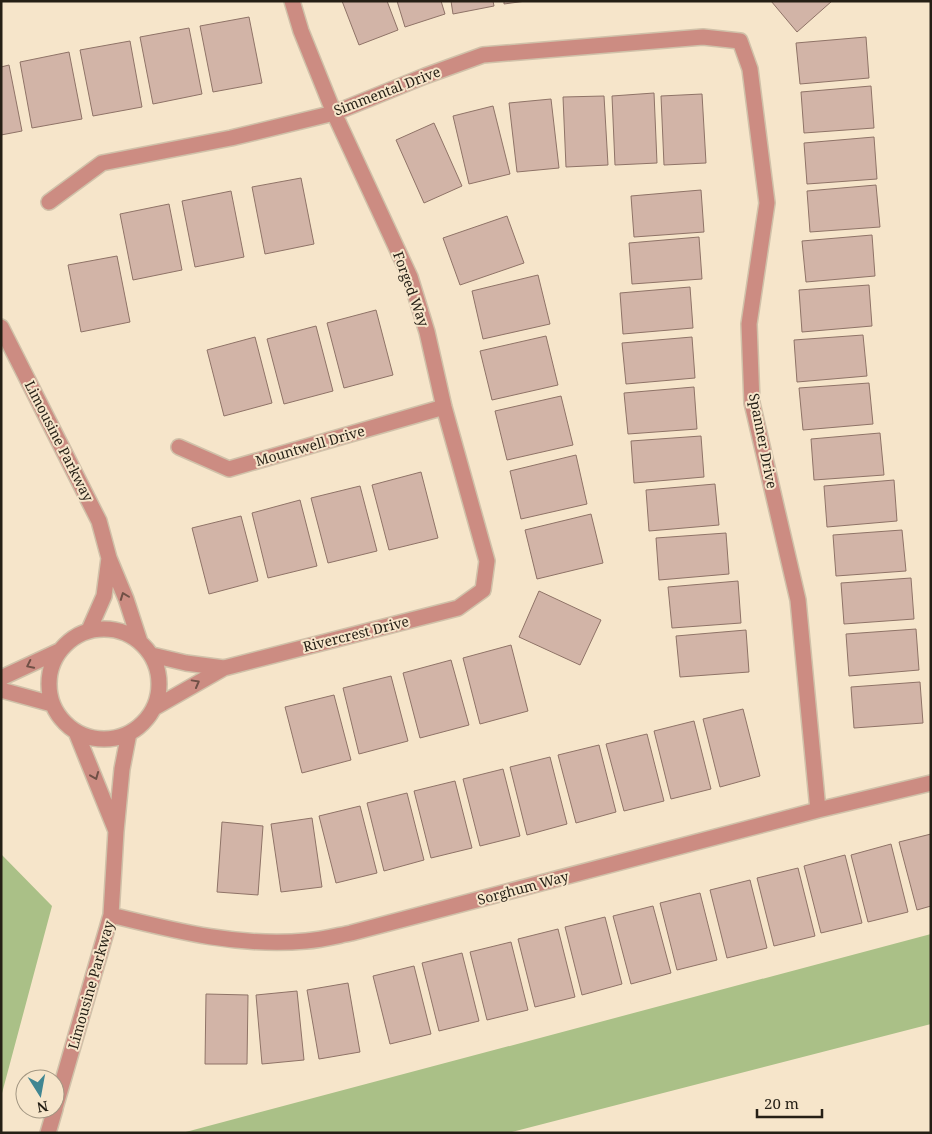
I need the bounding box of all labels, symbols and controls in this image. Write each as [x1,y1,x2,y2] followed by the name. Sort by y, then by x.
[331,61,443,120] street label: Simmental Drive
[389,249,434,329] street label: Forged Way
[21,377,98,504] street label: Limousine Parkway
[745,392,782,490] street label: Spanner Drive
[253,421,367,470] street label: Mountwell Drive
[120,592,130,600] one-way arrow
[301,611,411,656] street label: Rivercrest Drive
[27,659,36,669] one-way arrow
[191,679,200,689] one-way arrow
[89,771,99,780] one-way arrow
[475,866,571,909] street label: Sorghum Way
[63,918,118,1051] street label: Limousine Parkway
[15,1069,65,1119] north arrow
[757,1086,822,1118] scale bar
[764,1093,799,1113] text: 20 m
[35,1097,50,1118] text: N

